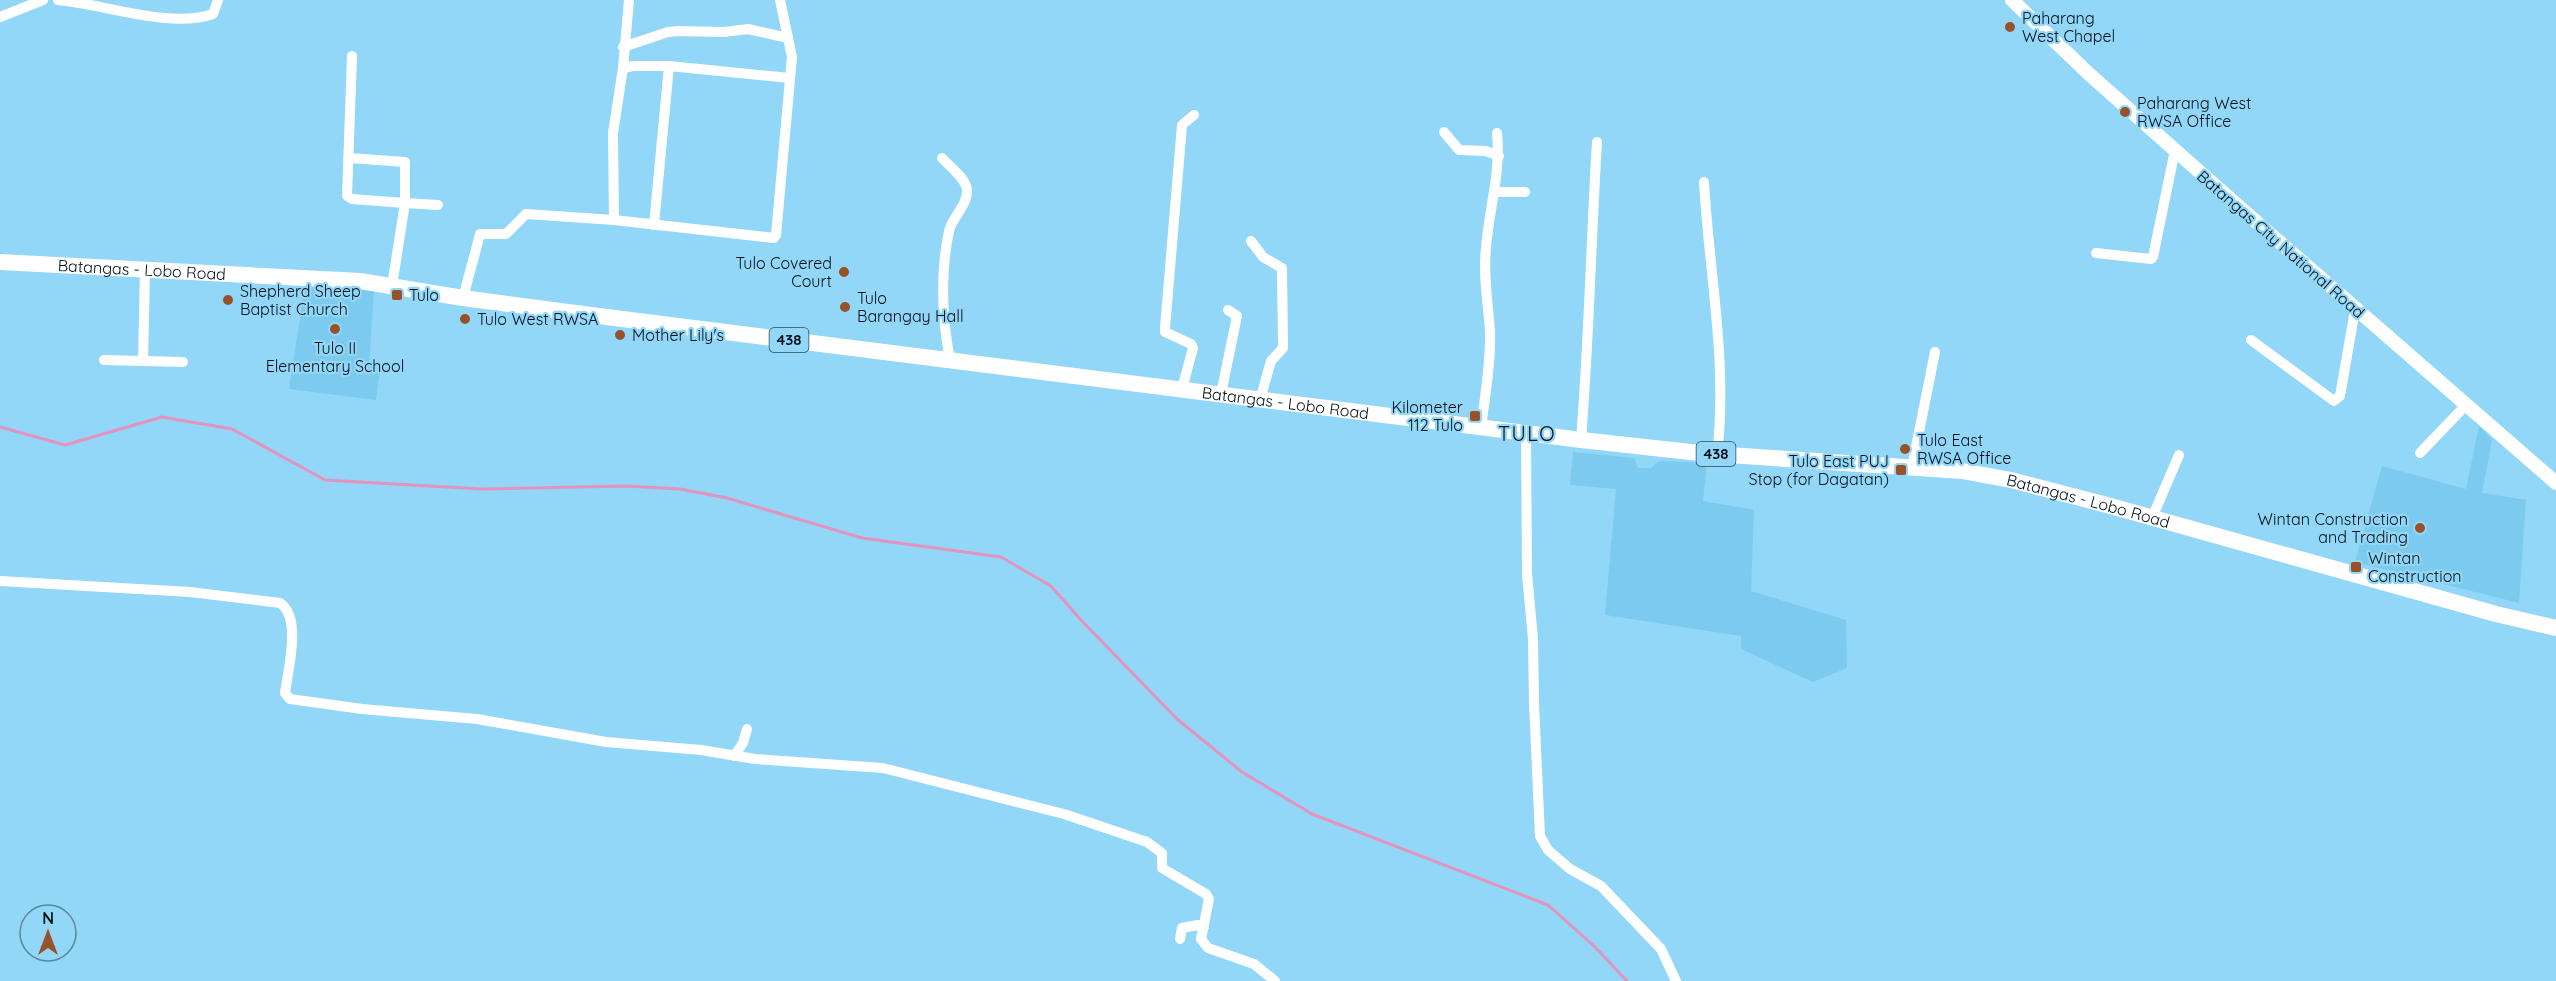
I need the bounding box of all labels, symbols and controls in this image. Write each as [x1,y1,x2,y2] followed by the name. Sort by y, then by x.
[2022,8,2115,46] place label: Paharang West Chapel
[2003,20,2017,34] marker: Paharang West Chapel
[2137,93,2251,131] place label: Paharang West RWSA Office
[2118,105,2132,119] marker: Paharang West RWSA Office
[2193,166,2369,322] street label: Batangas City National Road
[736,253,832,291] place label: Tulo Covered Court
[57,255,226,284] street label: Batangas - Lobo Road
[837,265,851,279] marker: Tulo Covered Court
[240,281,361,319] place label: Shepherd Sheep Baptist Church
[409,285,439,305] place label: Tulo
[390,288,404,302] marker: Tulo
[857,288,964,326] place label: Tulo Barangay Hall
[221,293,235,307] marker: Shepherd Sheep Baptist Church
[838,300,852,314] marker: Tulo Barangay Hall
[477,309,598,329] place label: Tulo West RWSA
[458,312,472,326] marker: Tulo West RWSA
[328,322,342,336] marker: Tulo II Elementary School
[632,325,724,345] place label: Mother Lily's
[613,328,627,342] marker: Mother Lily's
[770,328,808,352] road number: 438
[266,338,404,376] place label: Tulo II Elementary School
[1201,382,1370,423] street label: Batangas - Lobo Road
[1391,397,1463,435] place label: Kilometer 112 Tulo
[1468,409,1482,423] marker: Kilometer 112 Tulo
[1498,421,1556,446] district label: TULO
[1917,430,2011,468] place label: Tulo East RWSA Office
[1696,442,1736,466] road number: 438
[1898,442,1912,456] marker: Tulo East RWSA Office
[1748,451,1889,489] place label: Tulo East PUJ Stop (for Dagatan)
[1894,463,1908,477] marker: Tulo East PUJ Stop (for Dagatan)
[2004,469,2172,532] street label: Batangas - Lobo Road
[2258,509,2408,547] place label: Wintan Construction and Trading
[2413,521,2427,535] marker: Wintan Construction and Trading
[2368,548,2462,586] place label: Wintan Construction
[2349,560,2363,574] marker: Wintan Construction
[18,903,78,963] north arrow
[42,908,54,928] text: N

